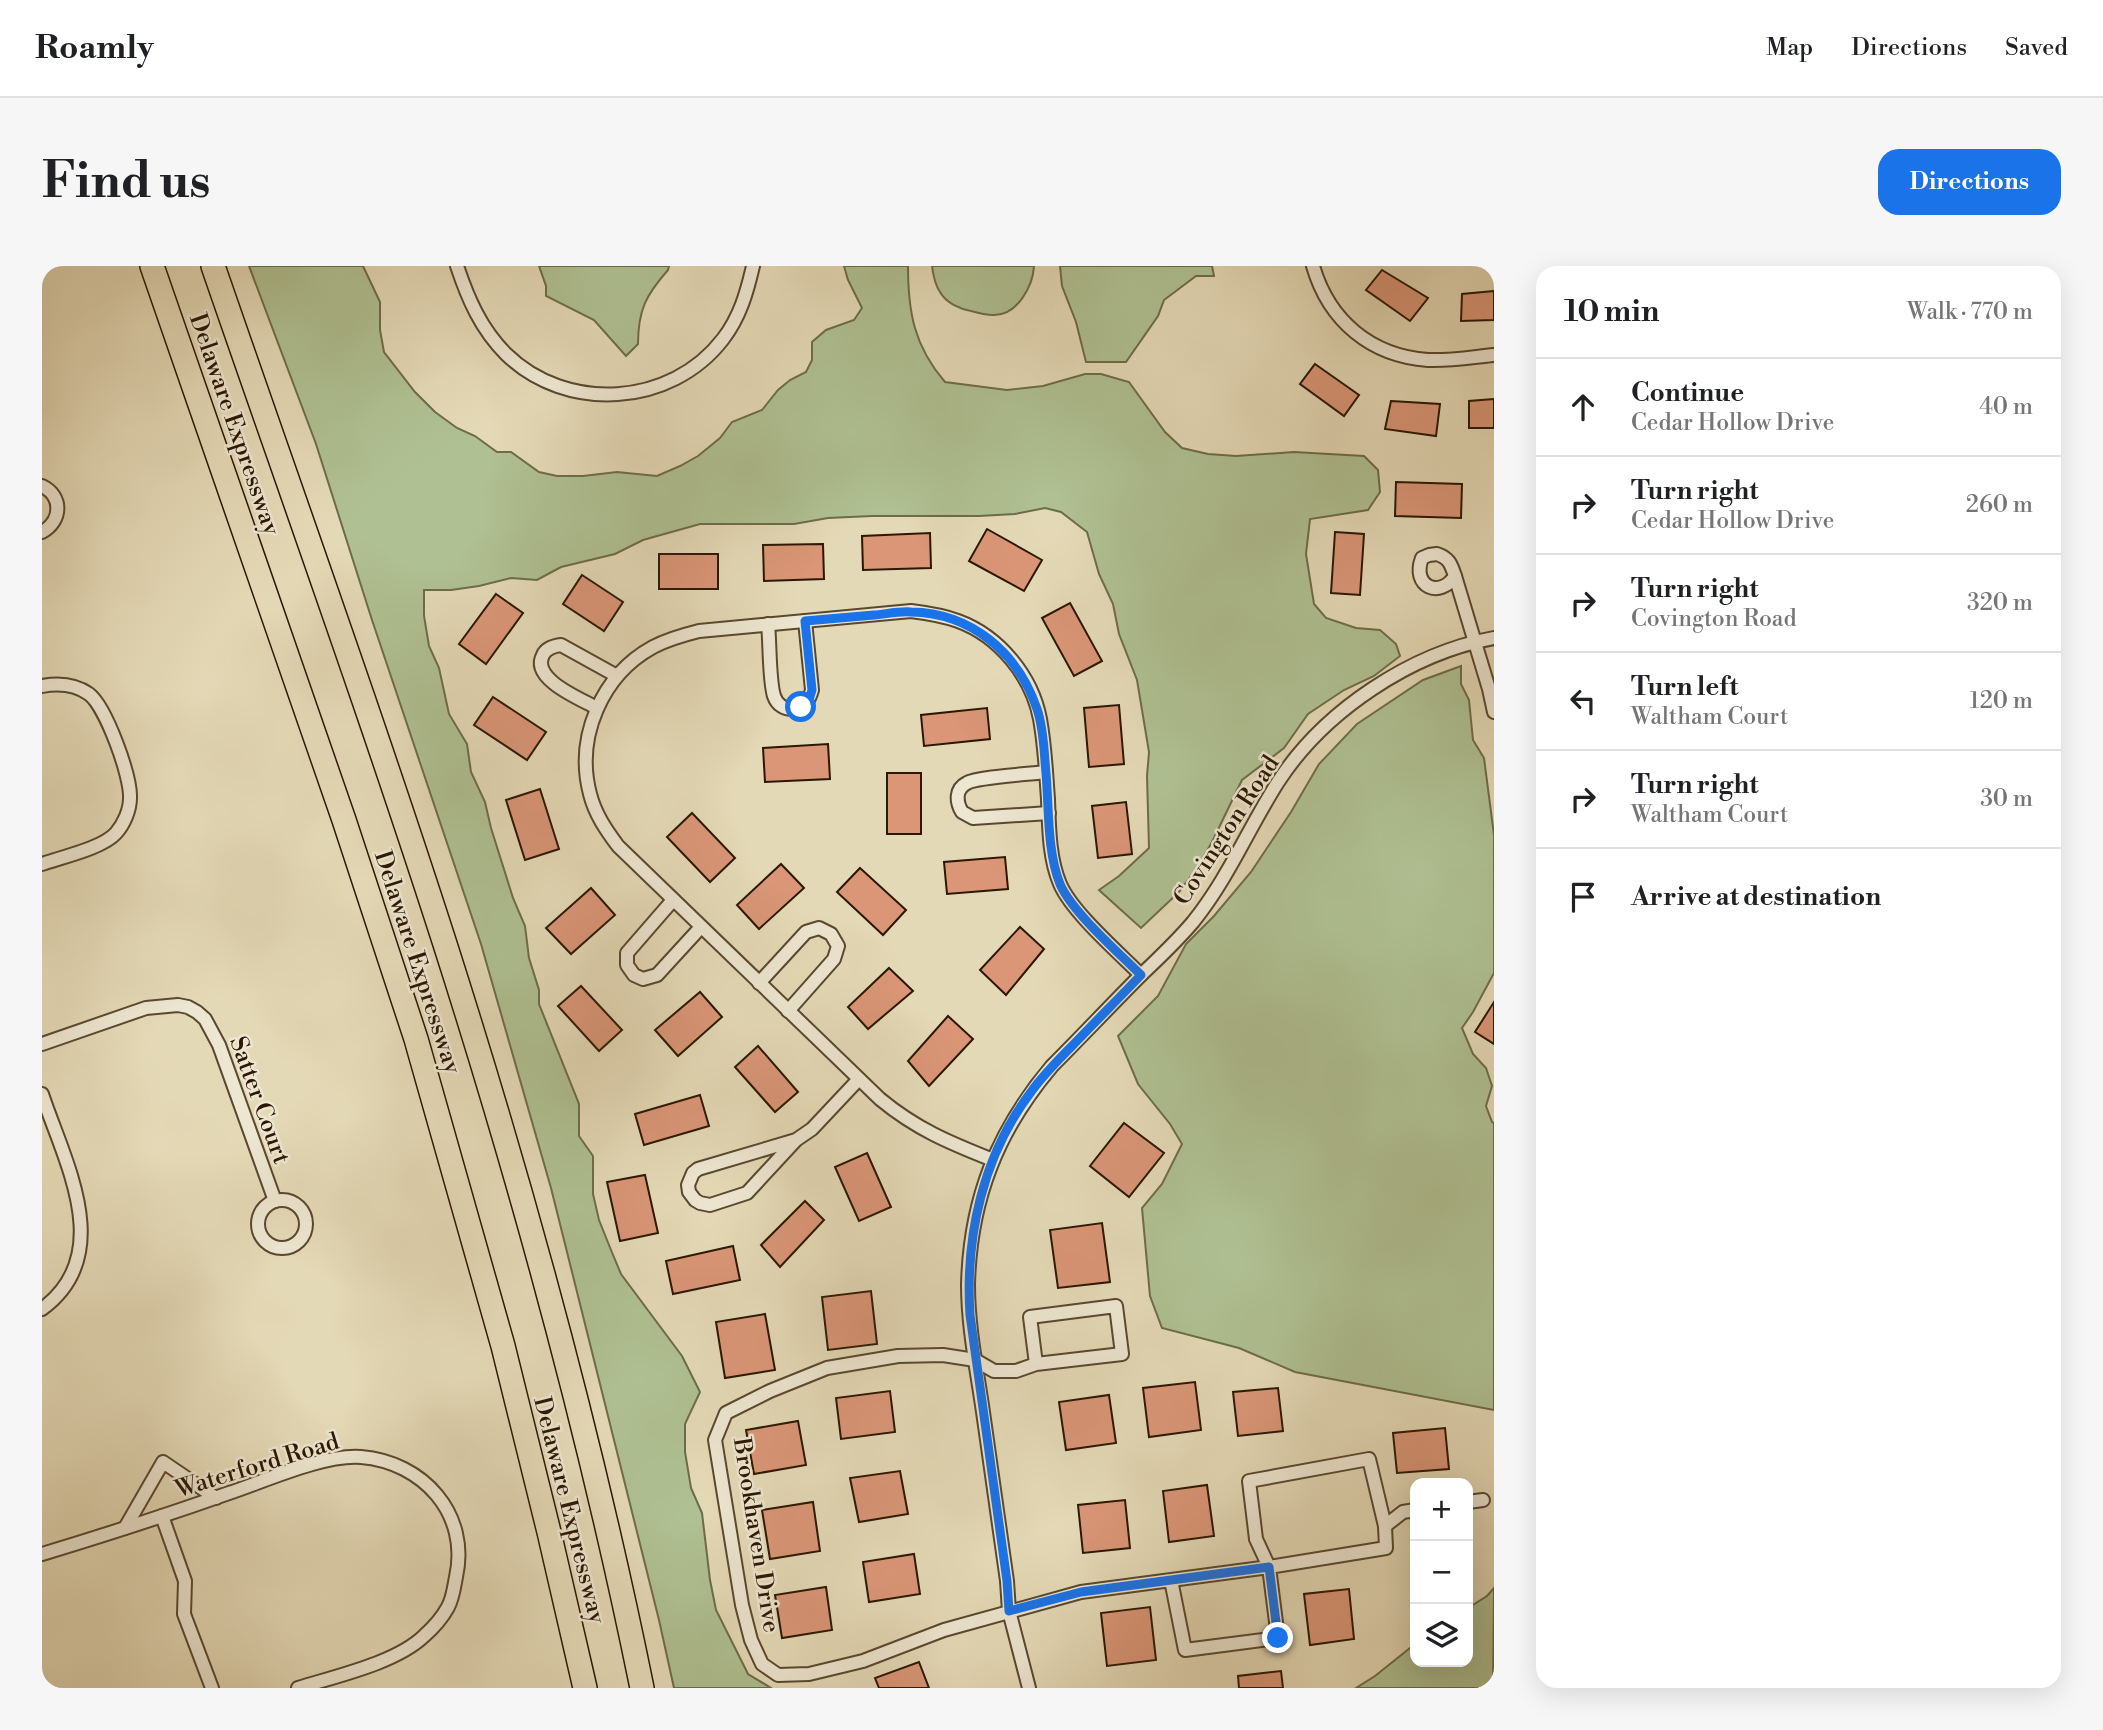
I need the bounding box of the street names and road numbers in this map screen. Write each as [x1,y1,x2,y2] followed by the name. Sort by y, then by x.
[182,309,286,540] street label: Delaware Expressway
[1167,750,1287,911] street label: Covington Road
[367,847,467,1078] street label: Delaware Expressway
[222,1033,296,1169] street label: Satter Court
[526,1394,612,1627] street label: Delaware Expressway
[171,1427,343,1505] street label: Waterford Road
[726,1435,786,1635] street label: Brookhaven Drive

